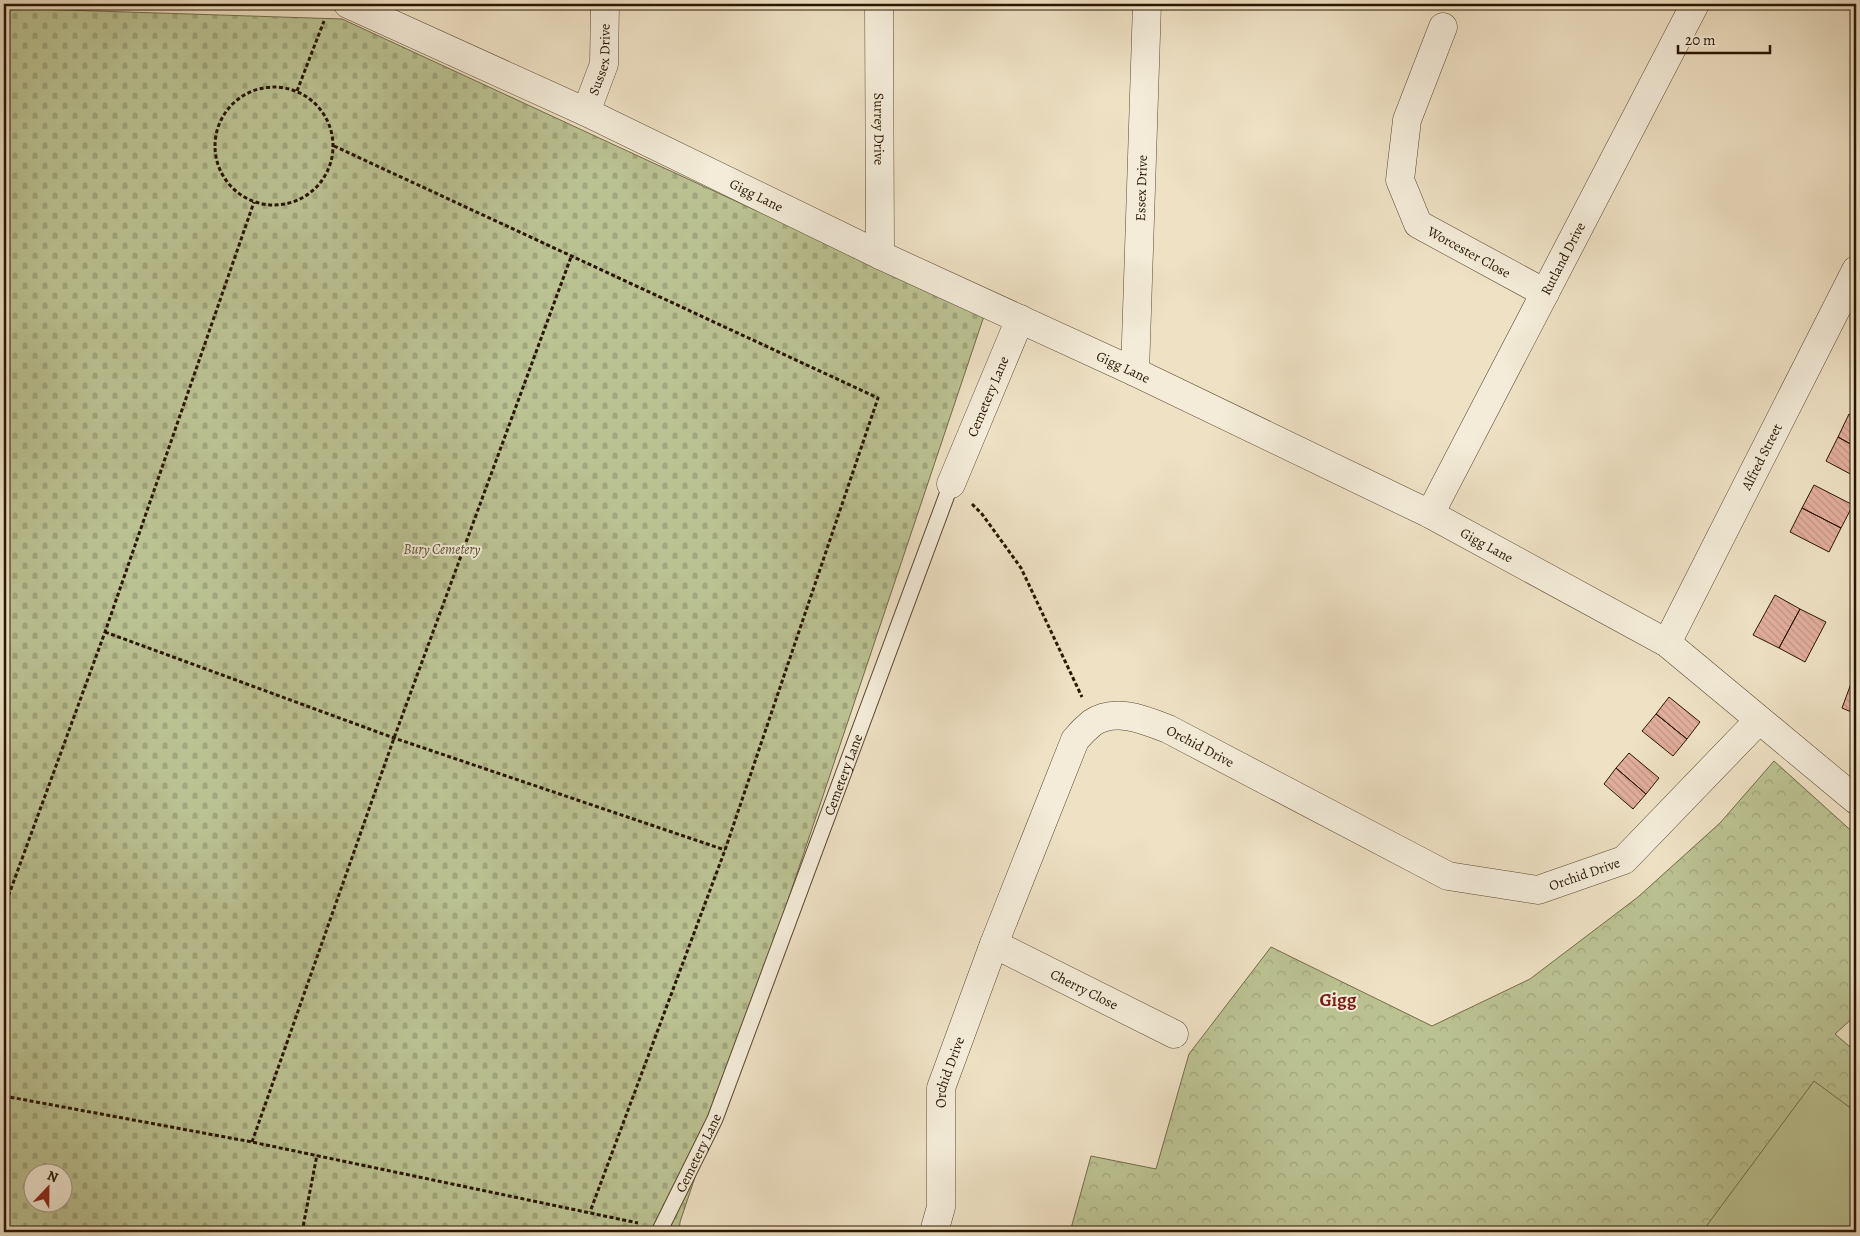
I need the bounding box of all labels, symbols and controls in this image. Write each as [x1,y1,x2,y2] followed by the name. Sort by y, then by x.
[1678,22,1770,54] scale bar
[584,24,614,98] street label: Sussex Drive
[1685,30,1716,50] text: 20 m
[870,93,889,165] street label: Surrey Drive
[1130,155,1152,222] street label: Essex Drive
[727,174,787,216] street label: Gigg Lane
[1536,219,1590,298] street label: Rutland Drive
[1423,221,1514,282] street label: Worcester Close
[1093,346,1153,387] street label: Gigg Lane
[962,353,1013,440] street label: Cemetery Lane
[1736,420,1786,494] street label: Alfred Street
[1457,523,1517,567] street label: Gigg Lane
[404,540,480,559] park label: Bury Cemetery
[1163,720,1238,772] street label: Orchid Drive
[819,731,867,818] street label: Cemetery Lane
[1546,853,1623,895] street label: Orchid Drive
[1047,964,1122,1014] street label: Cherry Close
[1320,987,1357,1013] district label: Gigg
[932,1034,969,1108] street label: Orchid Drive
[671,1111,726,1195] street label: Cemetery Lane
[22,1164,72,1214] north arrow
[44,1166,61,1187] text: N

